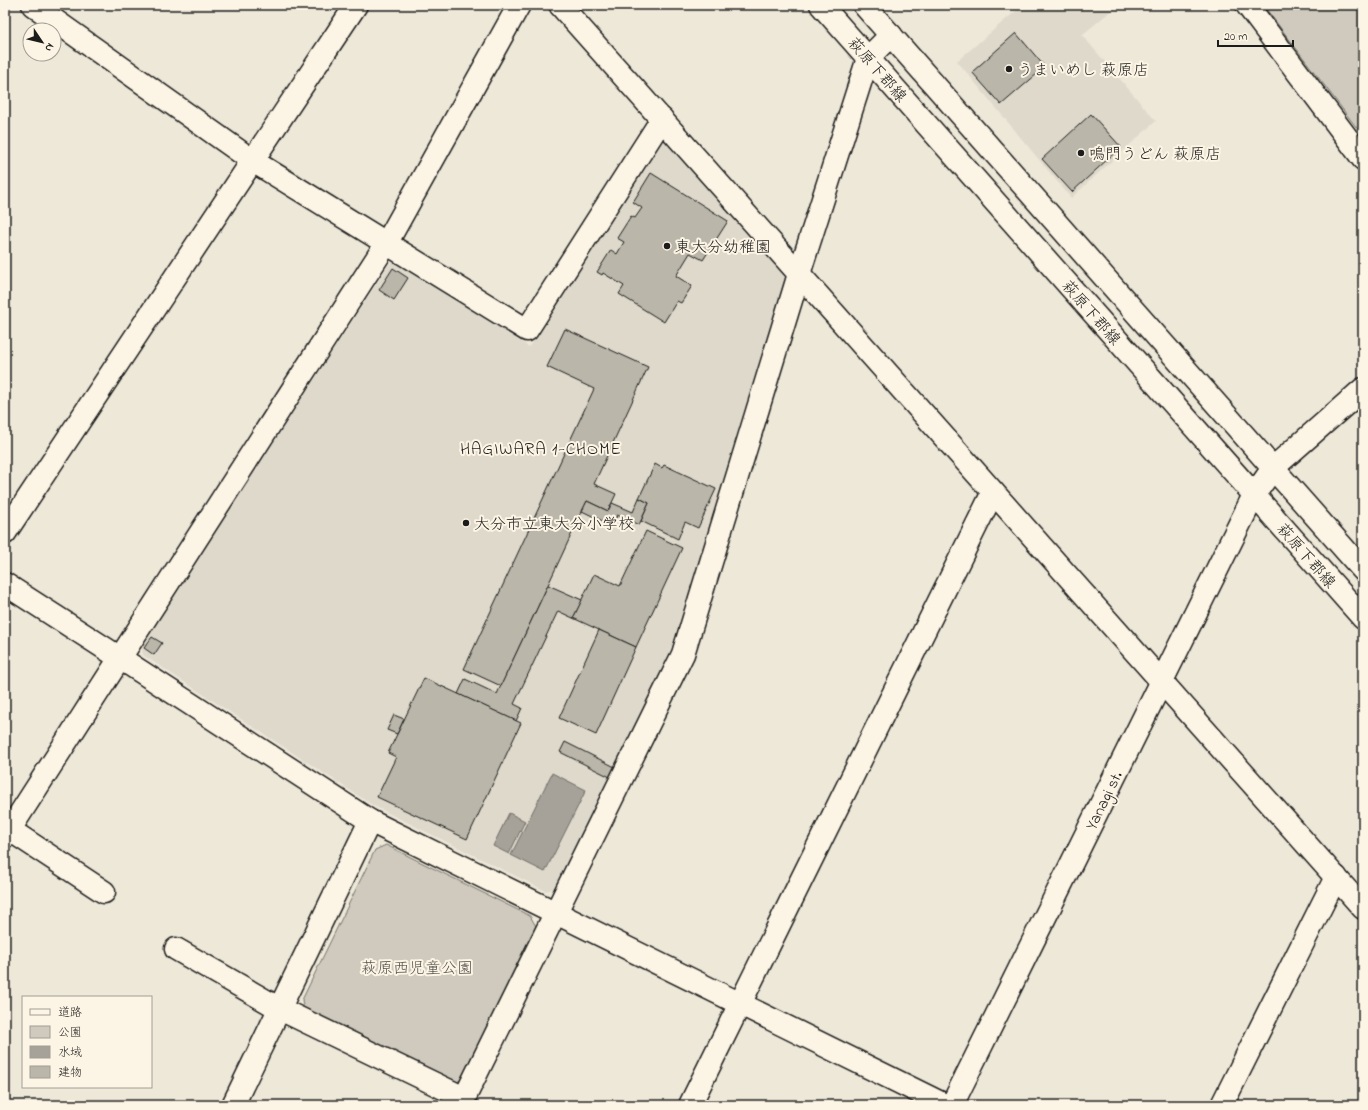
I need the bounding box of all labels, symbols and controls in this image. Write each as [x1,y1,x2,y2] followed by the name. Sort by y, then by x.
[22,22,62,62] north arrow
[1218,22,1293,48] scale bar
[1224,28,1247,46] text: 20 m
[841,32,912,108] street label: 萩原下郡線
[41,40,58,55] text: N
[1017,59,1149,83] place label: うまいめし 萩原店
[1004,64,1014,74] marker: うまいめし 萩原店
[1089,143,1221,167] place label: 鳴門うどん 萩原店
[1076,148,1086,158] marker: 鳴門うどん 萩原店
[675,236,771,260] place label: 東大分幼稚園
[662,241,672,251] marker: 東大分幼稚園
[1055,275,1126,351] street label: 萩原下郡線
[460,437,622,462] district label: HAGIWARA 1-CHOME
[474,513,634,537] place label: 大分市立東大分小学校
[461,518,471,528] marker: 大分市立東大分小学校
[1270,518,1341,594] street label: 萩原下郡線
[1080,767,1129,835] street label: Yanagi st.
[361,957,473,981] park label: 萩原西児童公園
[22,996,152,1088] legend
[58,1004,82,1022] text: 道路
[58,1024,82,1042] text: 公園
[58,1044,82,1062] text: 水域
[58,1064,82,1082] text: 建物

